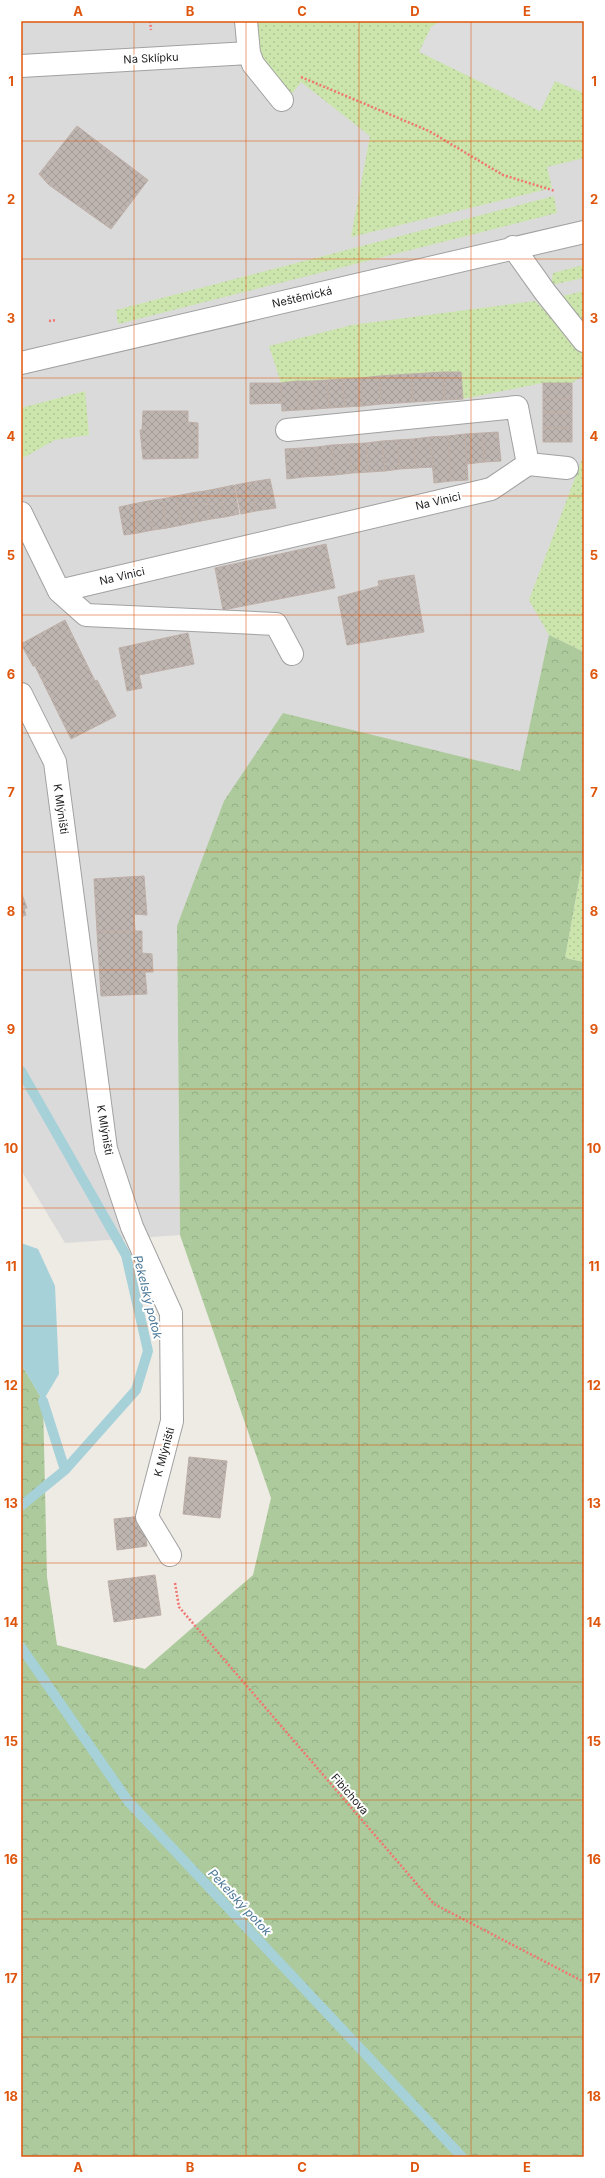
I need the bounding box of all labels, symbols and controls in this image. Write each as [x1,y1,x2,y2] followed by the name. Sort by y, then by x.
[73,3,83,19] text: A
[186,3,195,19] text: B
[297,3,307,19] text: C
[410,3,420,19] text: D
[523,3,531,19] text: E
[123,50,179,66] street label: Na Sklípku
[8,73,14,89] text: 1
[591,73,597,89] text: 1
[7,191,15,207] text: 2
[590,191,598,207] text: 2
[271,283,333,311] street label: Neštěmická
[7,310,15,326] text: 3
[590,310,598,326] text: 3
[7,428,16,444] text: 4
[590,428,599,444] text: 4
[414,489,462,513] street label: Na Vinici
[7,547,15,563] text: 5
[590,547,598,563] text: 5
[98,564,146,588] street label: Na Vinici
[7,666,15,682] text: 6
[590,666,598,682] text: 6
[51,783,71,835] street label: K Mlýništi
[7,784,15,800] text: 7
[590,784,598,800] text: 7
[7,903,15,919] text: 8
[590,903,598,919] text: 8
[7,1021,15,1037] text: 9
[590,1021,598,1037] text: 9
[94,1104,116,1156] street label: K Mlýništi
[4,1140,18,1156] text: 10
[587,1140,601,1156] text: 10
[130,1254,166,1341] water label: Pekelský potok
[5,1258,17,1274] text: 11
[588,1258,600,1274] text: 11
[4,1377,18,1393] text: 12
[587,1377,601,1393] text: 12
[151,1426,177,1478] street label: K Mlýništi
[4,1495,18,1511] text: 13
[587,1495,601,1511] text: 13
[4,1614,18,1630] text: 14
[587,1614,601,1630] text: 14
[4,1733,18,1749] text: 15
[587,1733,601,1749] text: 15
[328,1771,372,1817] street label: Fibichova
[4,1851,18,1867] text: 16
[587,1851,601,1867] text: 16
[205,1865,275,1939] water label: Pekelský potok
[4,1970,18,1986] text: 17
[587,1970,601,1986] text: 17
[4,2088,18,2104] text: 18
[587,2088,601,2104] text: 18
[73,2159,83,2175] text: A
[186,2159,195,2175] text: B
[297,2159,307,2175] text: C
[410,2159,420,2175] text: D
[523,2159,531,2175] text: E

